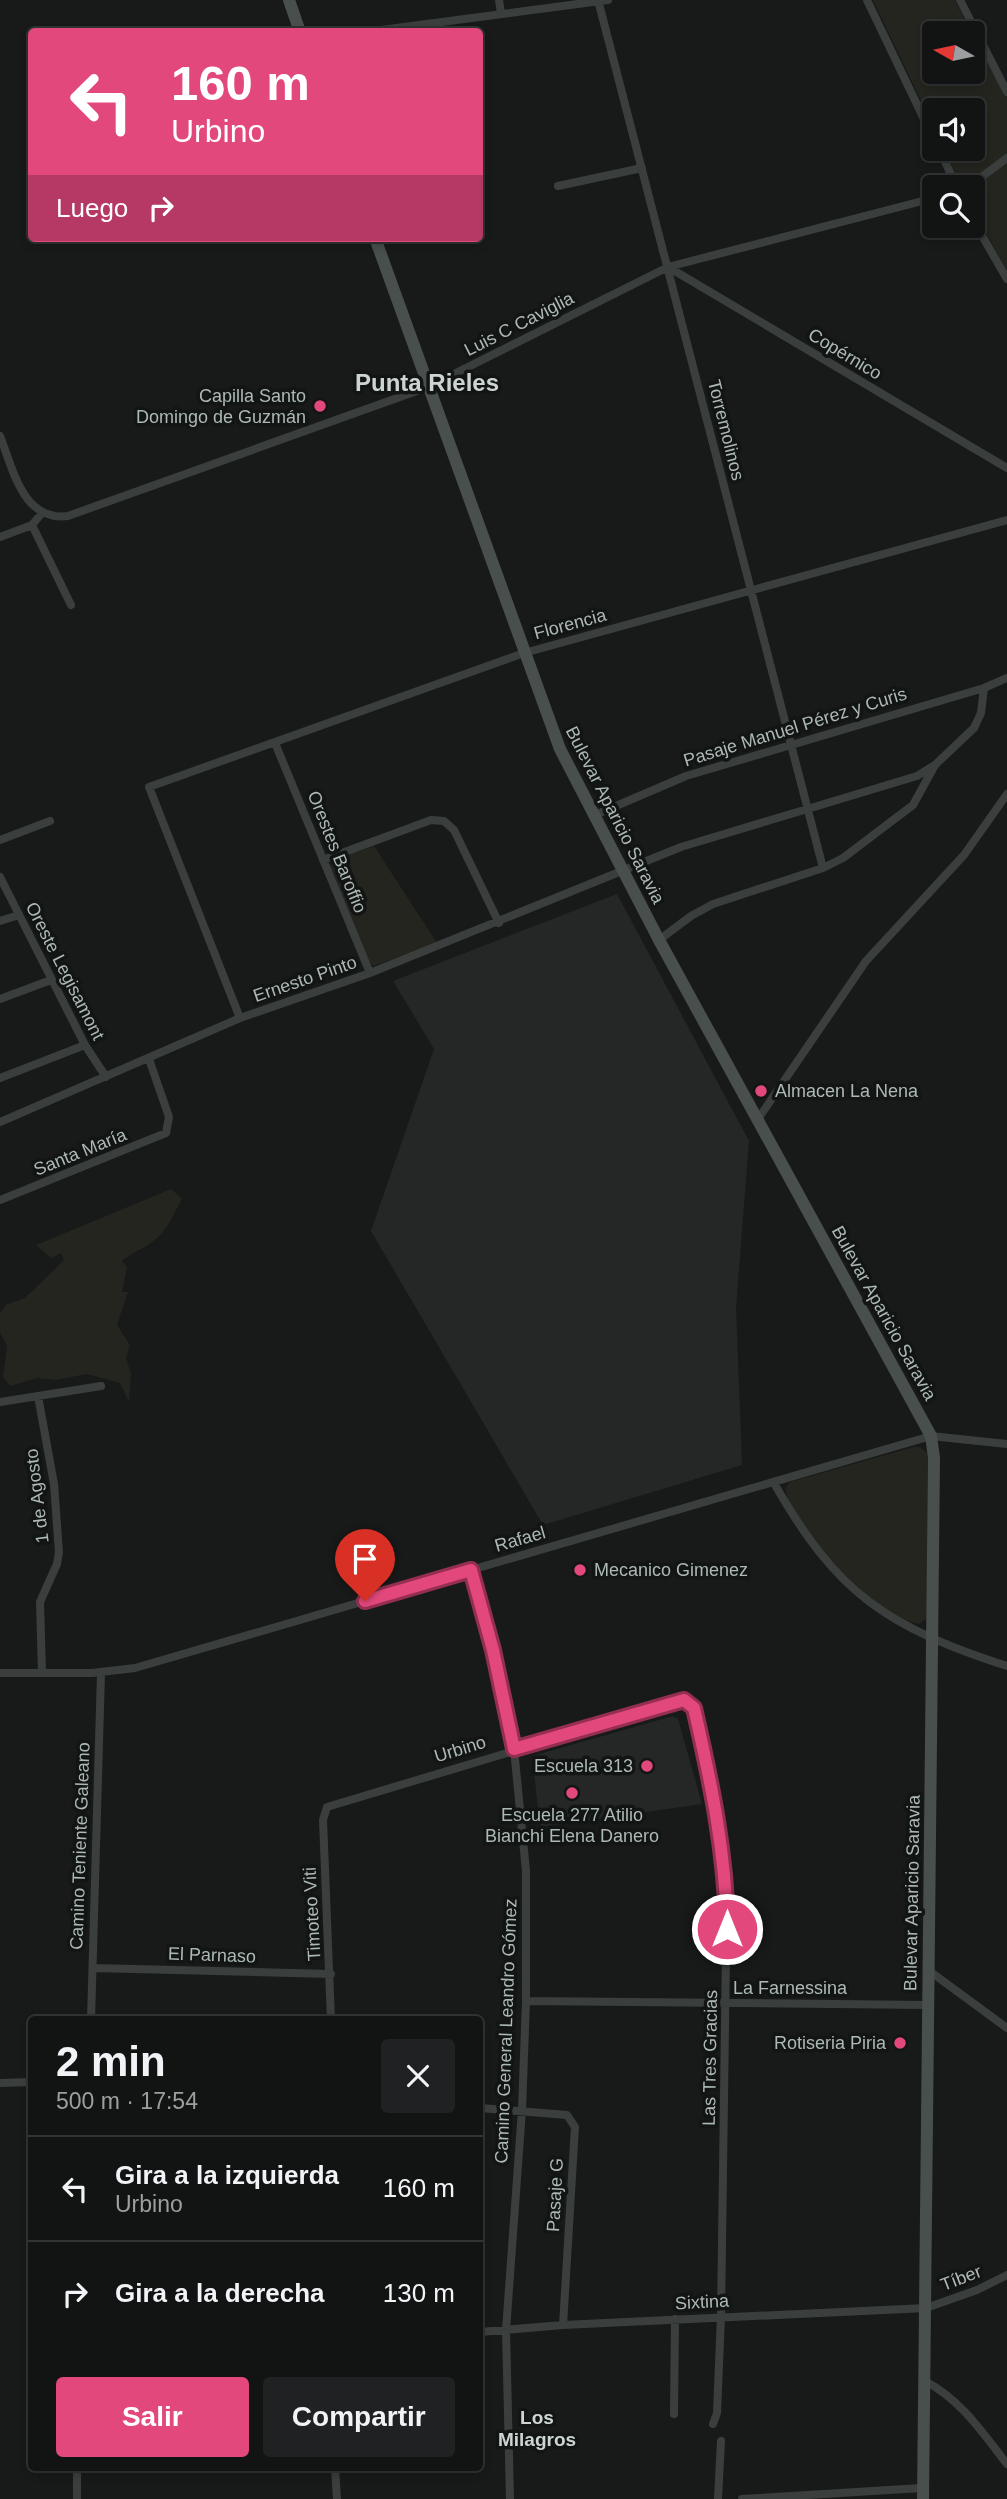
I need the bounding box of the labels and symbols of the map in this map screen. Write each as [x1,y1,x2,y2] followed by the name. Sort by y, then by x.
[922,21,985,84] north arrow
[461,287,578,360] street label: Luis C Caviglia
[805,324,885,384] street label: Copérnico
[355,369,499,396] district label: Punta Rieles
[704,378,748,482] street label: Torremolinos
[136,386,306,427] place label: Capilla Santo Domingo de Guzmán
[312,398,328,414] marker: Capilla Santo Domingo de Guzmán
[532,605,609,643] street label: Florencia
[681,684,909,770] street label: Pasaje Manuel Pérez y Curis
[562,723,669,908] street label: Bulevar Aparicio Saravia
[303,788,371,916] street label: Orestes Baroffio
[22,899,108,1043] street label: Oreste Legisamont
[251,952,359,1006] street label: Ernesto Pinto
[775,1081,919,1101] place label: Almacen La Nena
[753,1083,769,1099] marker: Almacen La Nena
[31,1124,130,1180] street label: Santa María
[828,1222,941,1404] street label: Bulevar Aparicio Saravia
[21,1448,53,1544] street label: 1 de Agosto
[492,1522,548,1556] street label: Rafael
[335,1529,395,1601] pin
[594,1560,748,1580] place label: Mecanico Gimenez
[572,1562,588,1578] marker: Mecanico Gimenez
[432,1732,488,1766] street label: Urbino
[66,1742,94,1950] street label: Camino Teniente Galeano
[534,1756,633,1776] place label: Escuela 313
[639,1758,655,1774] marker: Escuela 313
[564,1785,580,1801] marker: Escuela 277 Atilio Bianchi Elena Danero
[900,1794,924,1991] street label: Bulevar Aparicio Saravia
[485,1805,659,1846] place label: Escuela 277 Atilio Bianchi Elena Danero
[300,1867,324,1961] street label: Timoteo Viti
[690,1892,764,1966] position arrow
[491,1898,521,2164] street label: Camino General Leandro Gómez
[168,1943,256,1967] street label: El Parnaso
[733,1978,848,1998] street label: La Farnessina
[699,1990,721,2126] street label: Las Tres Gracias
[774,2033,887,2053] place label: Rotiseria Piria
[892,2035,908,2051] marker: Rotiseria Piria
[543,2158,567,2232] street label: Pasaje G
[938,2261,984,2295] street label: Tíber
[674,2291,730,2313] street label: Sixtina
[498,2407,576,2450] district label: Los Milagros

